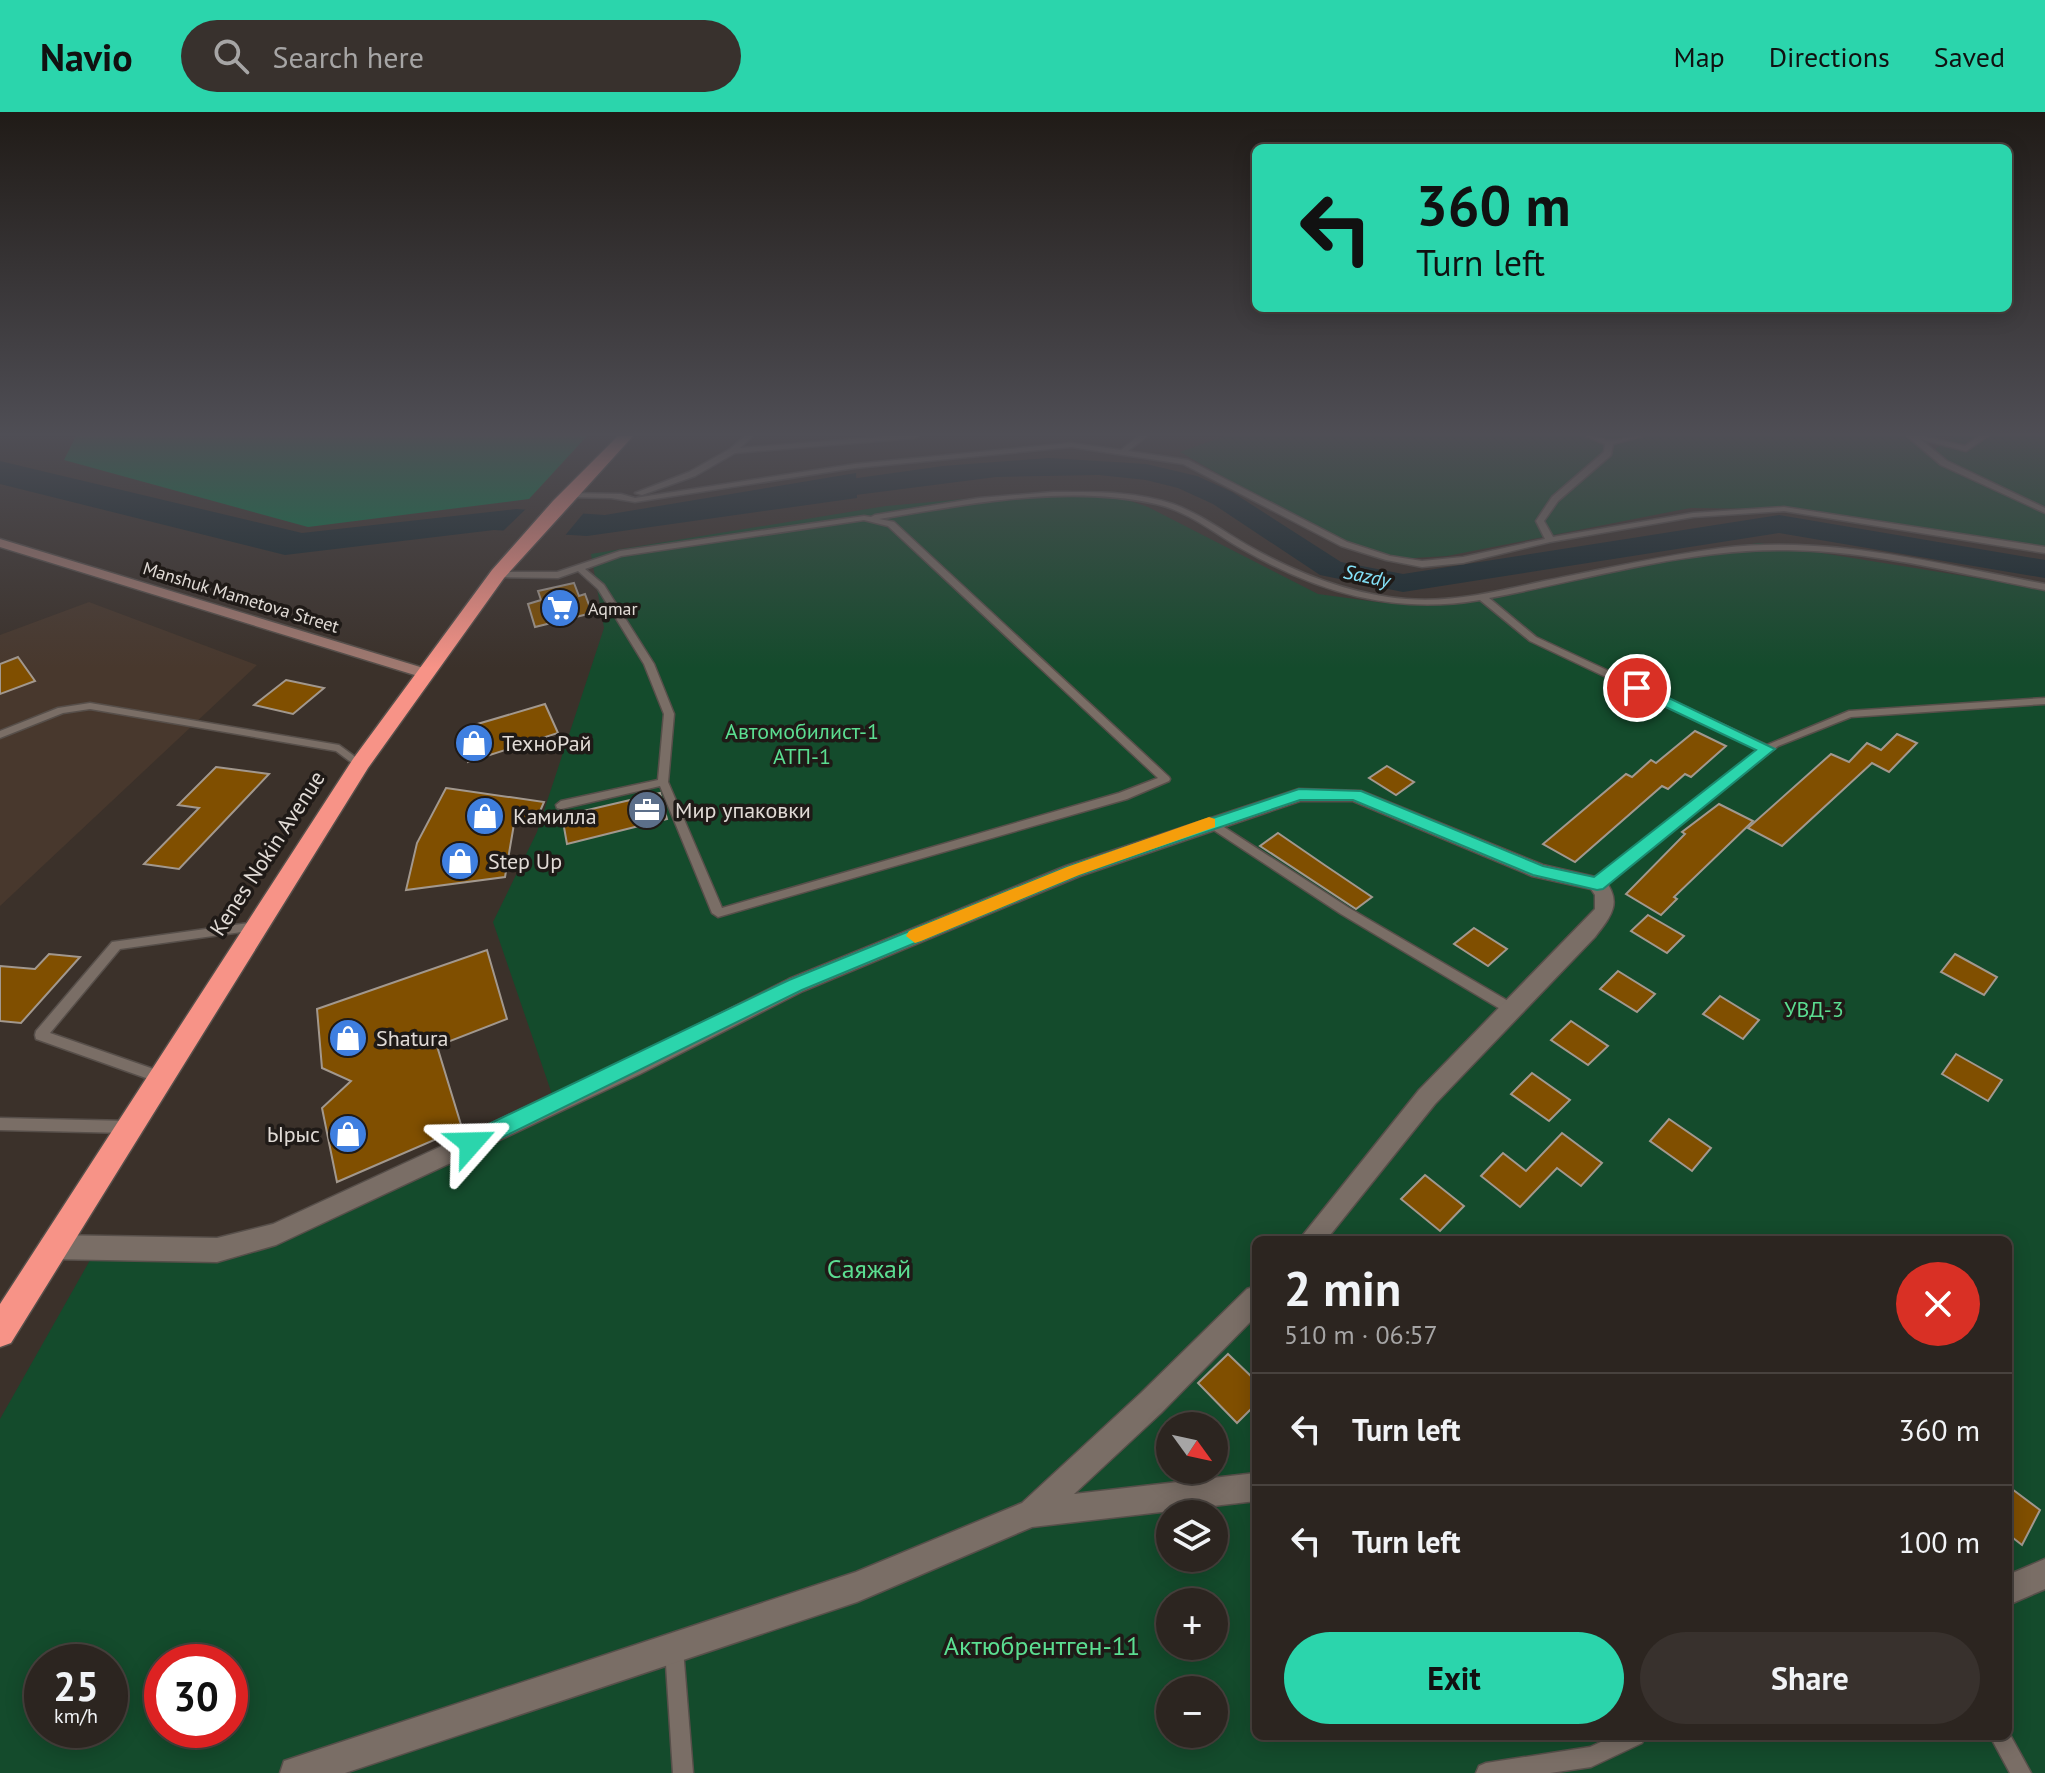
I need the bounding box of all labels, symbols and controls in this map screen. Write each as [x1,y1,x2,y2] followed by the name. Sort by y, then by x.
[181,20,741,92] search box
[40,32,133,81] text: Navio
[209,34,253,78] icon: search
[273,37,424,76] text: Search here
[1674,38,1725,75] text: Map
[1769,38,1890,75] text: Directions
[1934,38,2005,75] text: Saved
[1416,169,1571,241] text: 360 m
[1284,176,1388,280] icon: left
[1416,239,1545,286] text: Turn left
[140,556,342,638] street label: Manshuk Mametova Street
[1341,558,1394,594] water label: Sazdy
[539,587,581,629] supermarket icon: Aqmar
[588,597,638,620] place label: Aqmar
[1603,654,1671,722] pin
[1615,666,1659,710] icon: arrive
[725,717,879,770] park label: Автомобилист-1 АТП-1
[453,722,495,764] shop icon: ТехноРай
[502,729,592,757] place label: ТехноРай
[203,765,331,941] street label: Kenes Nokin Avenue
[626,789,668,831] office icon: Мир упаковки
[464,795,506,837] shop icon: Камилла
[675,796,811,824] place label: Мир упаковки
[513,802,597,830] place label: Камилла
[439,840,481,882] shop icon: Step Up
[488,847,562,875] place label: Step Up
[1784,995,1844,1023] park label: УВД-3
[327,1017,369,1059] shop icon: Shatura
[376,1024,448,1052] place label: Shatura
[429,1101,513,1185] position arrow
[327,1113,369,1155] shop icon: Ырыс
[267,1120,320,1148] place label: Ырыс
[827,1252,911,1285] park label: Саяжай
[1284,1257,1401,1319] text: 2 min
[1896,1262,1980,1346] button: close
[1284,1318,1438,1351] text: 510 m · 06:57
[1284,1407,1328,1451] icon: left
[1352,1410,1460,1449] text: Turn left
[1899,1410,1980,1449] text: 360 m
[1156,1412,1228,1484] north arrow
[1156,1412,1228,1748] map controls
[1156,1500,1228,1572] button: layers
[1284,1519,1328,1563] icon: left
[1352,1522,1460,1561] text: Turn left
[1899,1522,1980,1561] text: 100 m
[1156,1588,1228,1660] button: +
[944,1629,1140,1662] park label: Актюбрентген-11
[1284,1632,1624,1724] button: Exit
[1640,1632,1980,1724] button: Share
[144,1644,248,1748] speed limit sign: 30
[53,1660,99,1712] text: 25
[1156,1676,1228,1748] button: −
[54,1703,98,1729] text: km/h

